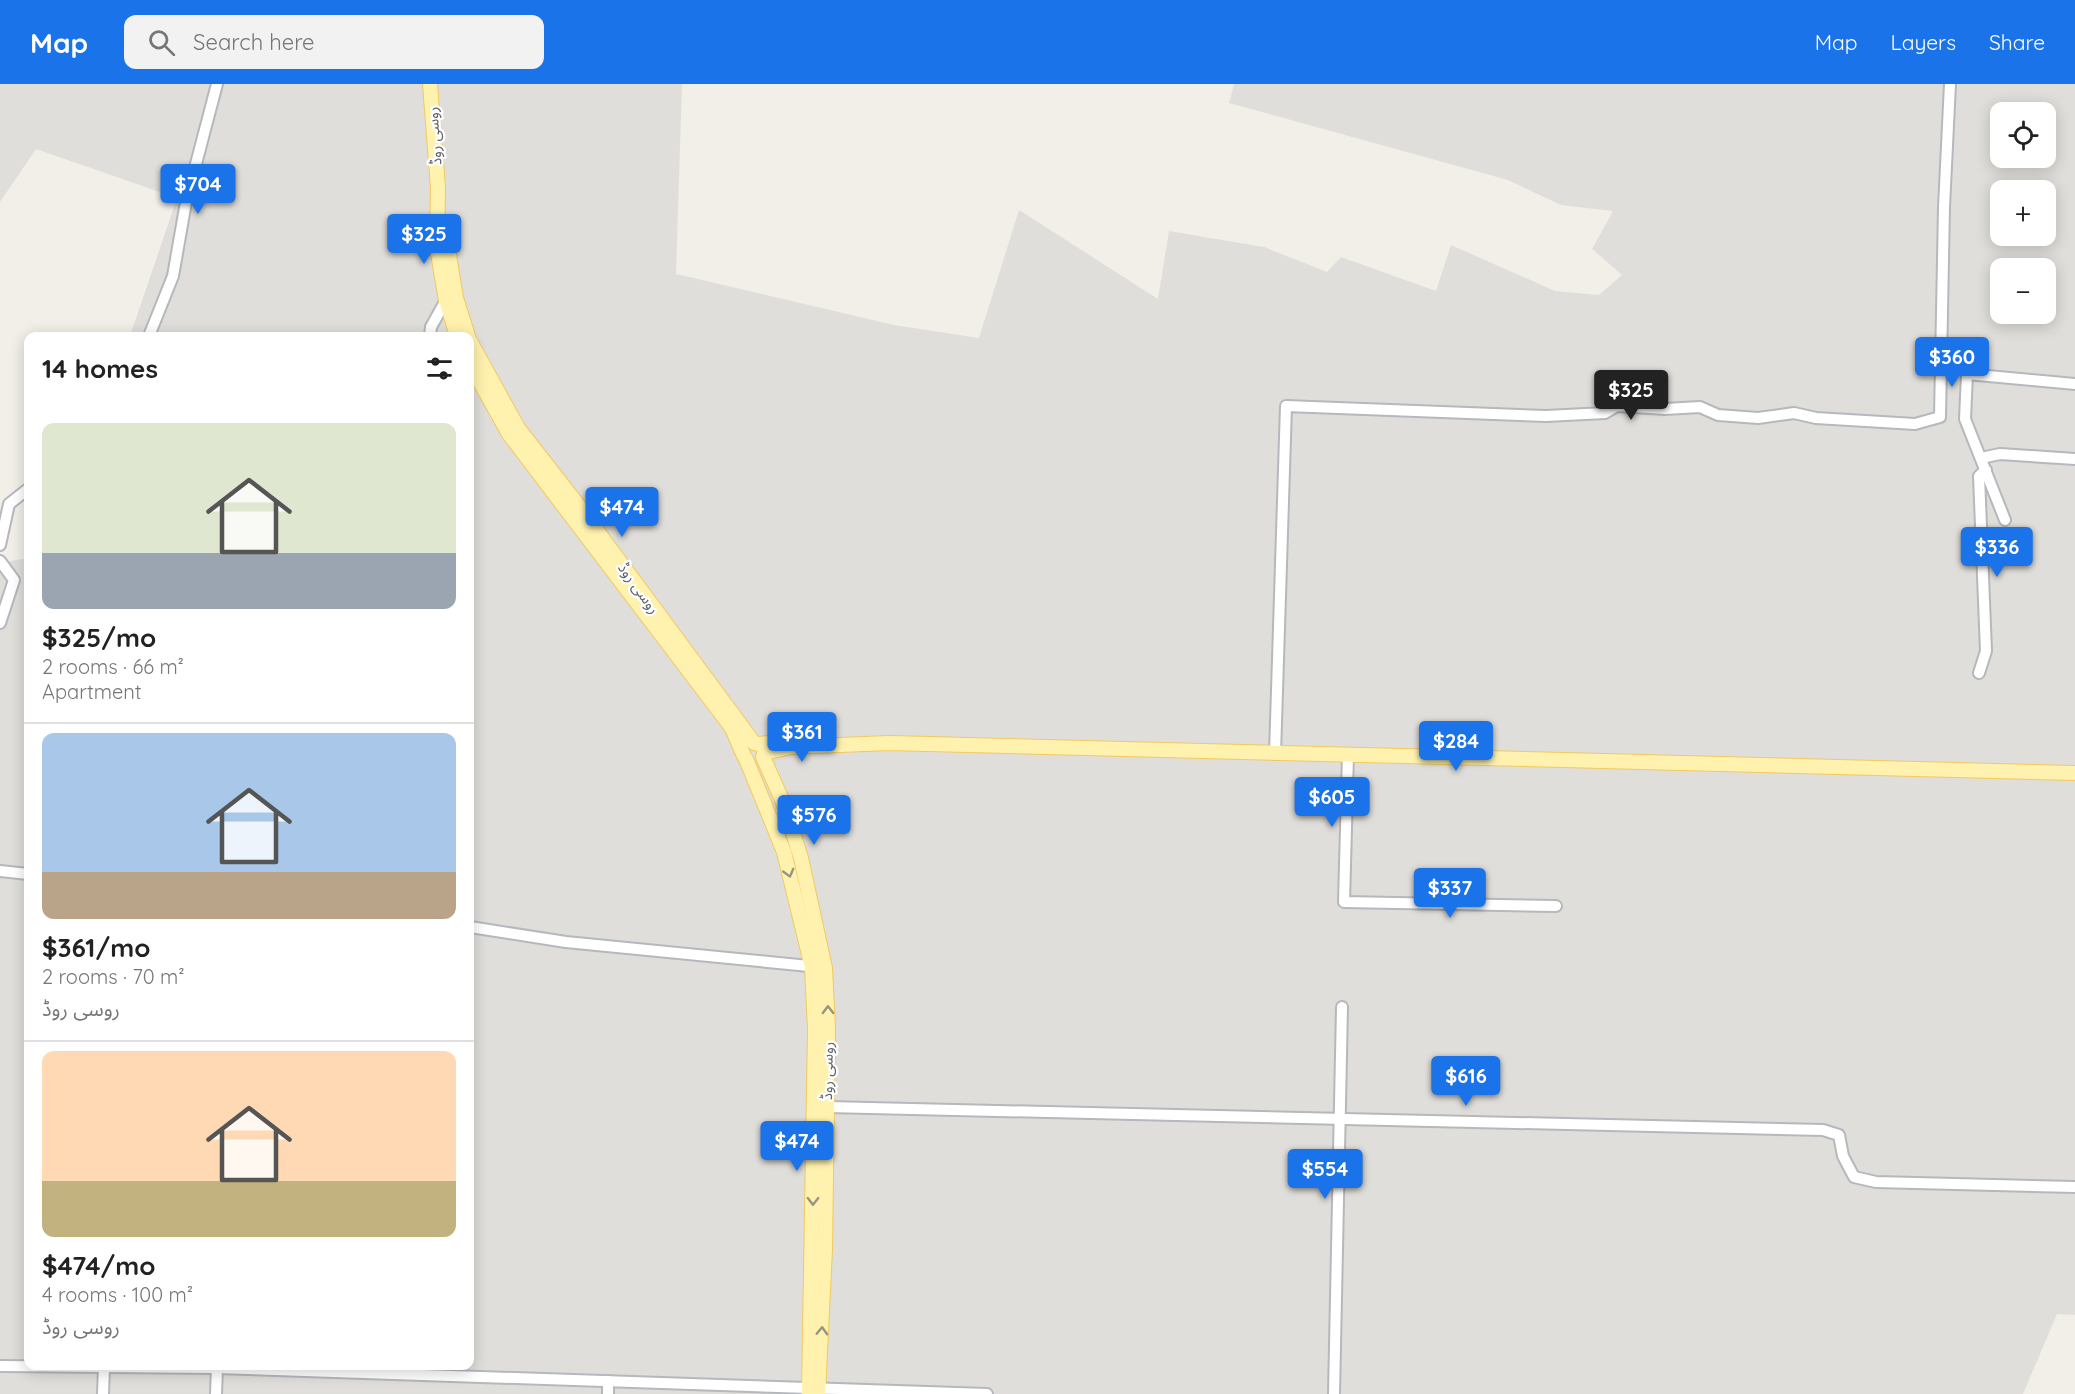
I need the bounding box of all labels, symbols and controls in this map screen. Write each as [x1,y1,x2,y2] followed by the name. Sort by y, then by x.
[124,15,544,69] search box
[30,25,88,60] text: Map
[145,26,178,59] icon: search
[193,28,315,56] text: Search here
[1815,29,1858,55] text: Map
[1891,29,1956,55] text: Layers
[1989,29,2045,55] text: Share
[1990,102,2056,324] map controls
[1990,102,2056,168] button: locate
[422,106,446,166] street label: روسی روڈ
[162,164,234,215] pin: $704
[175,171,221,196] text: $704
[1990,180,2056,246] button: +
[388,214,460,265] pin: $325
[401,221,447,246] text: $325
[1990,258,2056,324] button: −
[1916,337,1988,388] pin: $360
[1929,344,1975,369] text: $360
[42,352,158,385] text: 14 homes
[423,352,456,385] icon: filters
[1595,370,1667,421] pin: $325
[1608,377,1654,402] text: $325
[195,462,303,570] icon: home
[586,487,658,538] pin: $474
[599,494,645,519] text: $474
[1961,527,2033,578] pin: $336
[1975,534,2019,559] text: $336
[614,559,664,617] street label: روسی روڈ
[42,621,156,654] text: $325/mo
[42,654,184,679] text: 2 rooms · 66 m²
[42,679,142,704] text: Apartment
[766,712,838,763] pin: $361
[781,719,823,744] text: $361
[1420,721,1492,772] pin: $284
[1433,728,1479,753] text: $284
[195,772,303,880] icon: home
[1296,777,1368,828] pin: $605
[1309,784,1355,809] text: $605
[778,795,850,846] pin: $576
[792,802,836,827] text: $576
[782,867,795,877] one-way arrow
[1414,868,1486,919] pin: $337
[1428,875,1472,900] text: $337
[42,931,150,964] text: $361/mo
[42,964,185,989] text: 2 rooms · 70 m²
[42,996,120,1021] text: روسی روڈ
[821,1005,834,1014] one-way arrow
[817,1042,837,1100] street label: روسی روڈ
[1430,1056,1502,1107] pin: $616
[1445,1063,1487,1088] text: $616
[195,1090,303,1198] icon: home
[761,1121,833,1172] pin: $474
[774,1128,820,1153] text: $474
[1289,1149,1361,1200] pin: $554
[1302,1156,1348,1181] text: $554
[806,1197,819,1206] one-way arrow
[42,1249,156,1282] text: $474/mo
[42,1282,193,1307] text: 4 rooms · 100 m²
[42,1314,120,1339] text: روسی روڈ
[815,1326,828,1335] one-way arrow

